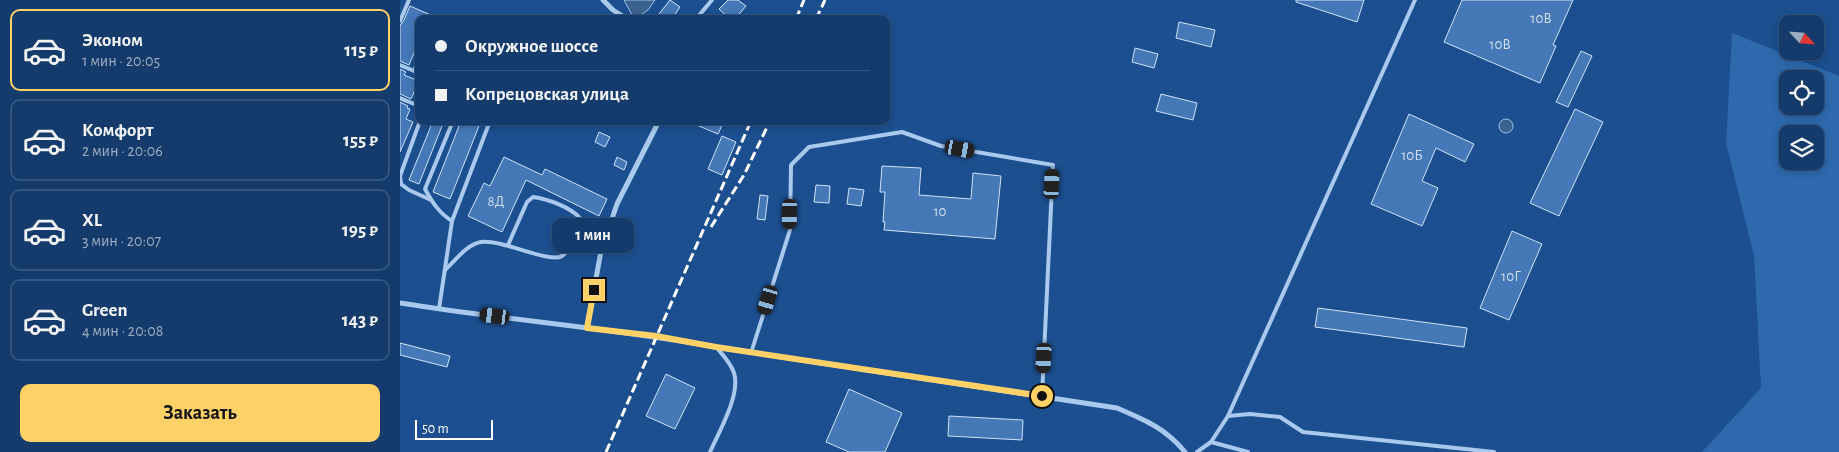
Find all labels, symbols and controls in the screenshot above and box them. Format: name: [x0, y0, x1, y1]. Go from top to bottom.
house number: 10В: [1530, 11, 1552, 26]
north arrow: [1779, 15, 1824, 60]
map controls: [1779, 15, 1824, 170]
icon: car: [22, 28, 67, 73]
text: Эконом: [82, 31, 143, 50]
text: Окружное шоссе: [465, 37, 598, 56]
house number: 10В: [1489, 37, 1511, 52]
text: 115 ₽: [344, 41, 378, 60]
text: 1 мин · 20:05: [82, 53, 160, 69]
button: locate: [1779, 70, 1824, 115]
text: Копрецовская улица: [465, 85, 629, 104]
icon: car: [22, 118, 67, 163]
text: Комфорт: [82, 121, 153, 140]
button: layers: [1779, 125, 1824, 170]
text: 155 ₽: [343, 131, 378, 150]
car: [943, 139, 976, 159]
text: 2 мин · 20:06: [82, 143, 163, 159]
house number: 10Б: [1401, 148, 1423, 163]
car: [1043, 169, 1060, 199]
house number: 8Д: [488, 194, 505, 209]
car: [782, 199, 797, 229]
house number: 10: [933, 204, 947, 219]
icon: car: [22, 208, 67, 253]
text: XL: [82, 211, 102, 230]
callout: 1 мин: [553, 218, 635, 252]
text: 195 ₽: [342, 221, 378, 240]
text: 1 мин: [575, 227, 611, 243]
text: 3 мин · 20:07: [82, 233, 161, 249]
house number: 10Г: [1501, 269, 1521, 284]
route end: [583, 279, 605, 301]
car: [756, 283, 779, 317]
icon: car: [22, 298, 67, 343]
text: Green: [82, 301, 128, 320]
car: [479, 307, 510, 325]
text: 143 ₽: [342, 311, 378, 330]
text: 4 мин · 20:08: [82, 323, 163, 339]
car: [1035, 343, 1052, 373]
button: Заказать: [20, 384, 380, 442]
route start: [1031, 385, 1053, 407]
scale bar: [415, 417, 492, 440]
text: 50 m: [422, 422, 449, 436]

